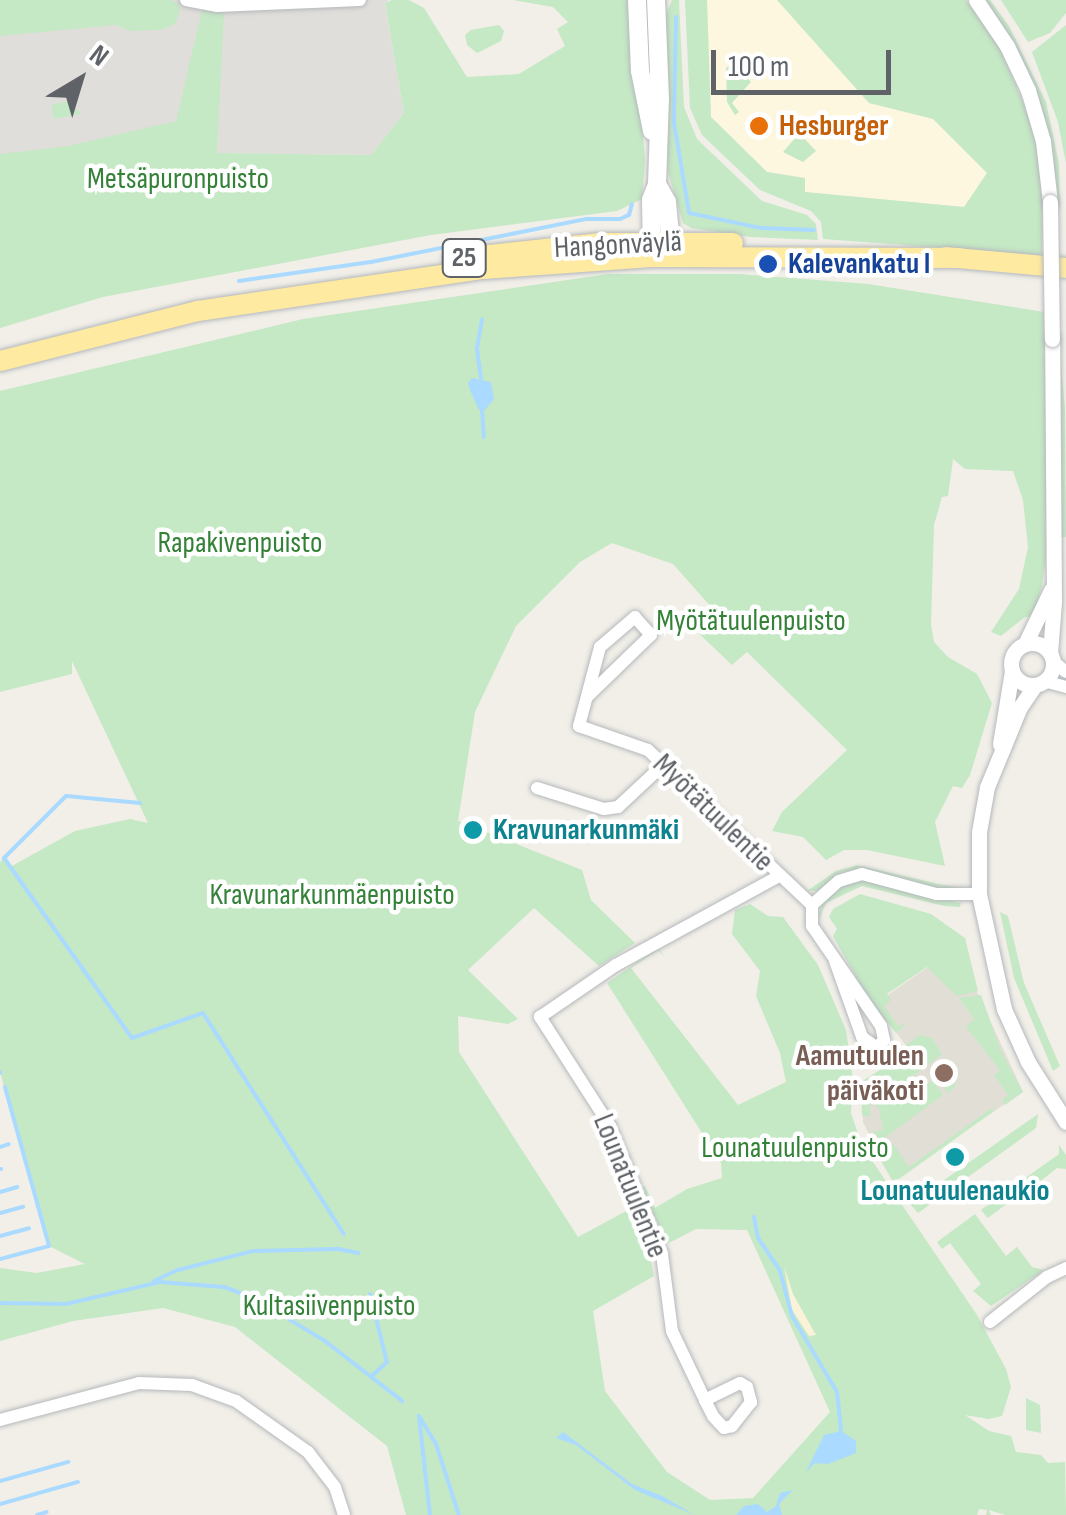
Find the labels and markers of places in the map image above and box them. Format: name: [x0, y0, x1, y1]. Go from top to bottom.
place label: Hesburger: [779, 108, 889, 144]
marker: Hesburger: [748, 115, 770, 137]
place label: Kalevankatu I: [788, 246, 930, 282]
marker: Kalevankatu I: [757, 253, 779, 275]
place label: Kravunarkunmäki: [493, 812, 679, 848]
marker: Kravunarkunmäki: [462, 819, 484, 841]
place label: Aamutuulen päiväkoti: [796, 1038, 924, 1108]
marker: Aamutuulen päiväkoti: [933, 1062, 955, 1084]
marker: Lounatuulenaukio: [944, 1146, 966, 1168]
place label: Lounatuulenaukio: [860, 1173, 1050, 1209]

